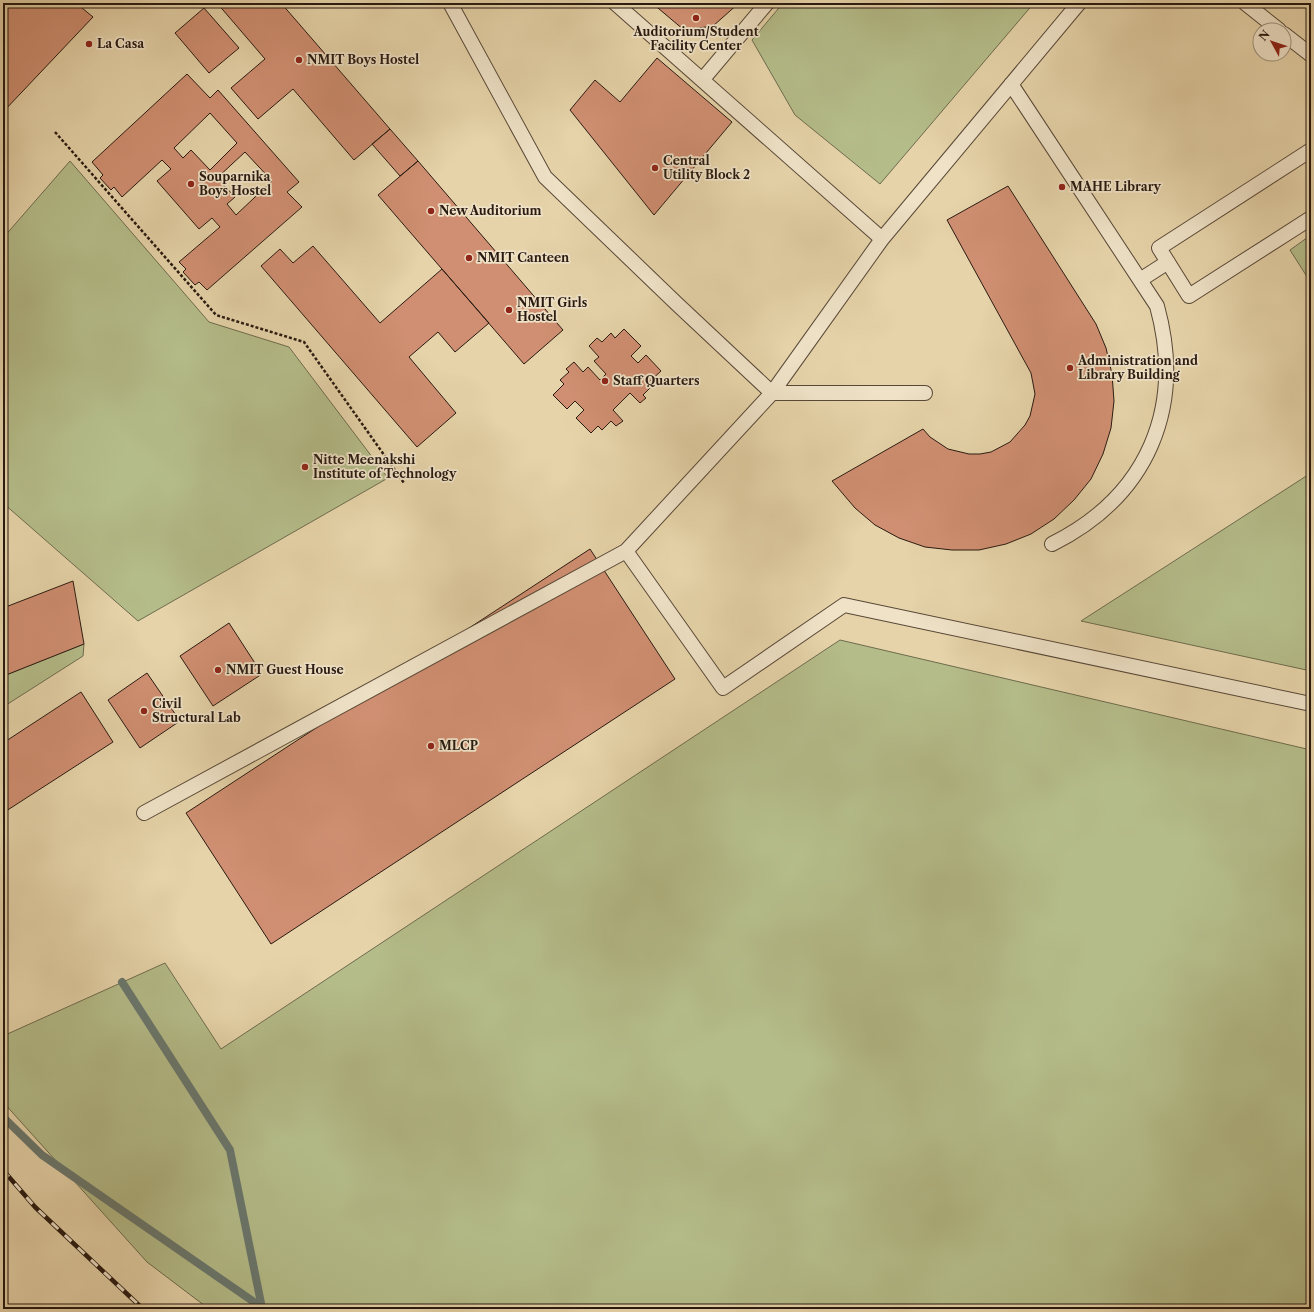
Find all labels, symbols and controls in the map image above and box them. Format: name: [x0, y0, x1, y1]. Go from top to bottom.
marker: Auditorium/Student Facility Center: [691, 13, 701, 23]
north arrow: [1252, 22, 1292, 62]
place label: Auditorium/Student Facility Center: [633, 24, 759, 53]
text: N: [1256, 27, 1273, 44]
place label: La Casa: [97, 36, 145, 51]
marker: La Casa: [84, 39, 94, 49]
place label: NMIT Boys Hostel: [307, 52, 419, 67]
marker: NMIT Boys Hostel: [294, 55, 304, 65]
place label: Central Utility Block 2: [663, 153, 750, 182]
marker: Central Utility Block 2: [650, 163, 660, 173]
place label: Souparnika Boys Hostel: [199, 169, 271, 198]
marker: Souparnika Boys Hostel: [186, 179, 196, 189]
place label: MAHE Library: [1070, 179, 1162, 194]
marker: MAHE Library: [1057, 182, 1067, 192]
place label: New Auditorium: [439, 203, 542, 218]
marker: New Auditorium: [426, 206, 436, 216]
place label: NMIT Canteen: [477, 250, 570, 265]
marker: NMIT Canteen: [464, 253, 474, 263]
place label: NMIT Girls Hostel: [517, 295, 588, 324]
marker: NMIT Girls Hostel: [504, 305, 514, 315]
place label: Administration and Library Building: [1077, 353, 1198, 382]
marker: Administration and Library Building: [1065, 363, 1075, 373]
place label: Staff Quarters: [613, 373, 700, 388]
marker: Staff Quarters: [600, 376, 610, 386]
place label: Nitte Meenakshi Institute of Technology: [313, 452, 457, 481]
marker: Nitte Meenakshi Institute of Technology: [300, 462, 310, 472]
place label: NMIT Guest House: [226, 662, 344, 677]
marker: NMIT Guest House: [213, 665, 223, 675]
place label: Civil Structural Lab: [152, 696, 241, 725]
marker: Civil Structural Lab: [139, 706, 149, 716]
place label: MLCP: [439, 738, 478, 753]
marker: MLCP: [426, 741, 436, 751]

